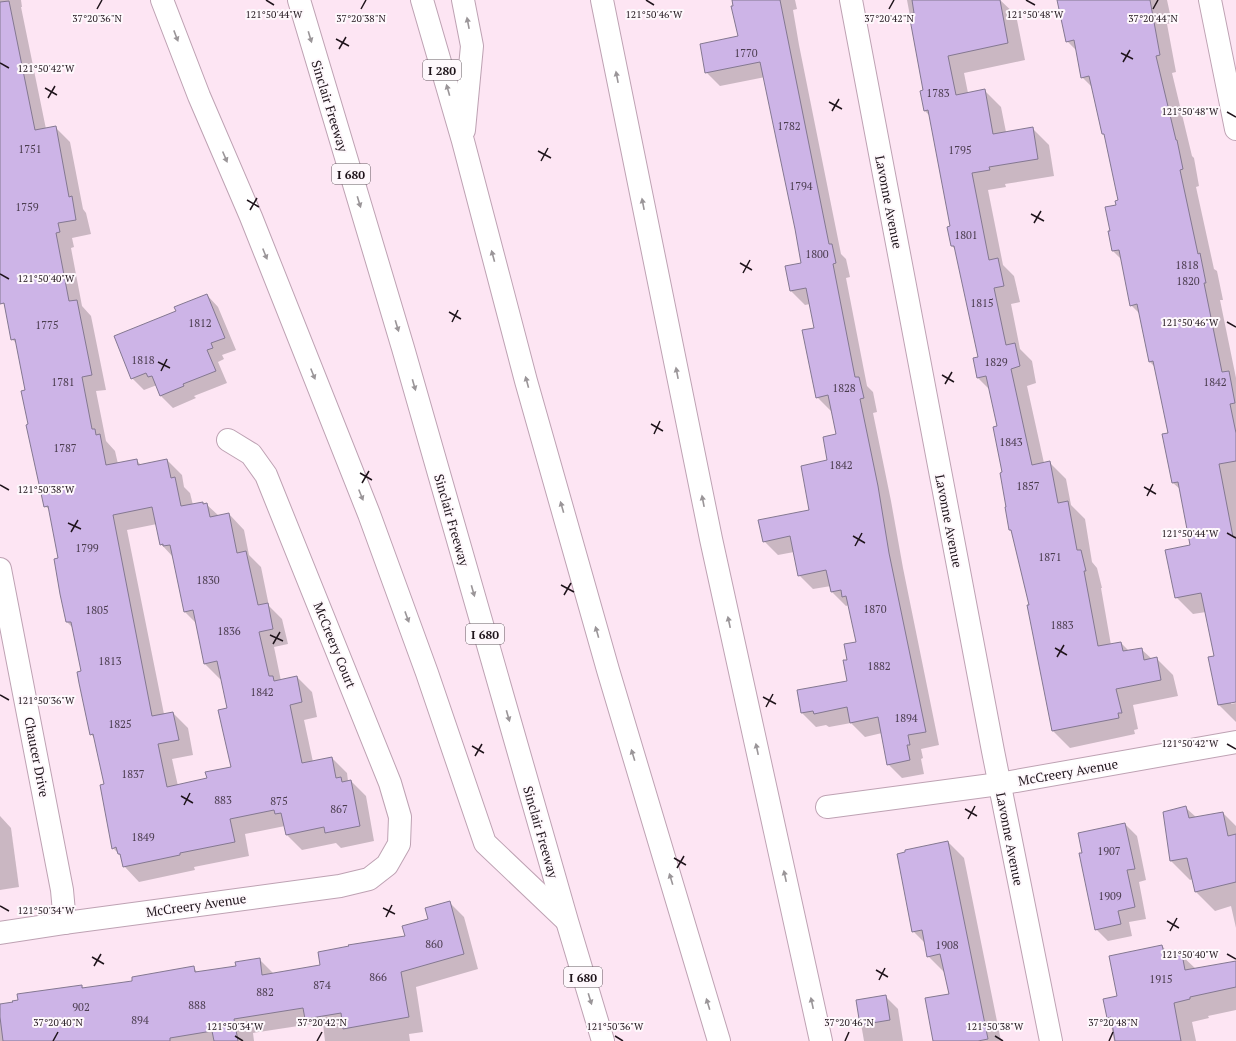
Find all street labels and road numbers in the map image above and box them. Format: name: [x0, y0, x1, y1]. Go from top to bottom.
street label: Sinclair Freeway: [308, 58, 353, 154]
road number: I 280: [423, 60, 461, 80]
street label: Lavonne Avenue: [871, 154, 907, 250]
road number: I 680: [332, 164, 370, 184]
street label: Sinclair Freeway: [430, 472, 474, 569]
street label: Lavonne Avenue: [931, 473, 967, 569]
street label: McCreery Court: [310, 599, 360, 691]
road number: I 680: [466, 624, 504, 644]
street label: Chaucer Drive: [20, 715, 54, 799]
street label: McCreery Avenue: [1017, 754, 1119, 790]
street label: Sinclair Freeway: [519, 784, 563, 881]
street label: Lavonne Avenue: [992, 791, 1028, 887]
street label: McCreery Avenue: [145, 889, 247, 921]
road number: I 680: [564, 967, 602, 987]

